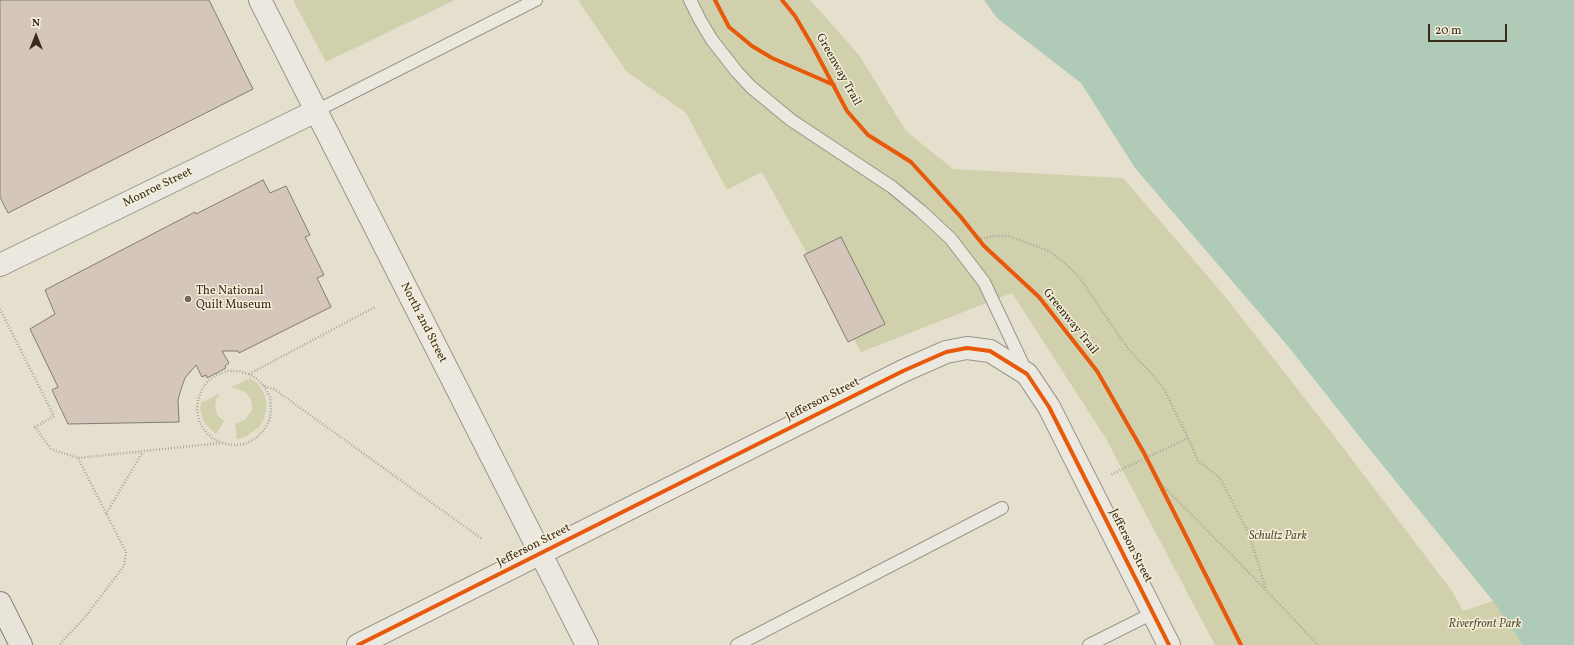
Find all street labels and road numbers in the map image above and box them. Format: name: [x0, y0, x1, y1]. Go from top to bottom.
street label: Greenway Trail: [812, 31, 864, 109]
street label: Monroe Street: [121, 165, 195, 211]
street label: North 2nd Street: [397, 280, 449, 366]
street label: Greenway Trail: [1039, 286, 1101, 358]
street label: Jefferson Street: [784, 375, 862, 425]
street label: Jefferson Street: [1105, 507, 1155, 585]
street label: Jefferson Street: [495, 521, 573, 571]

